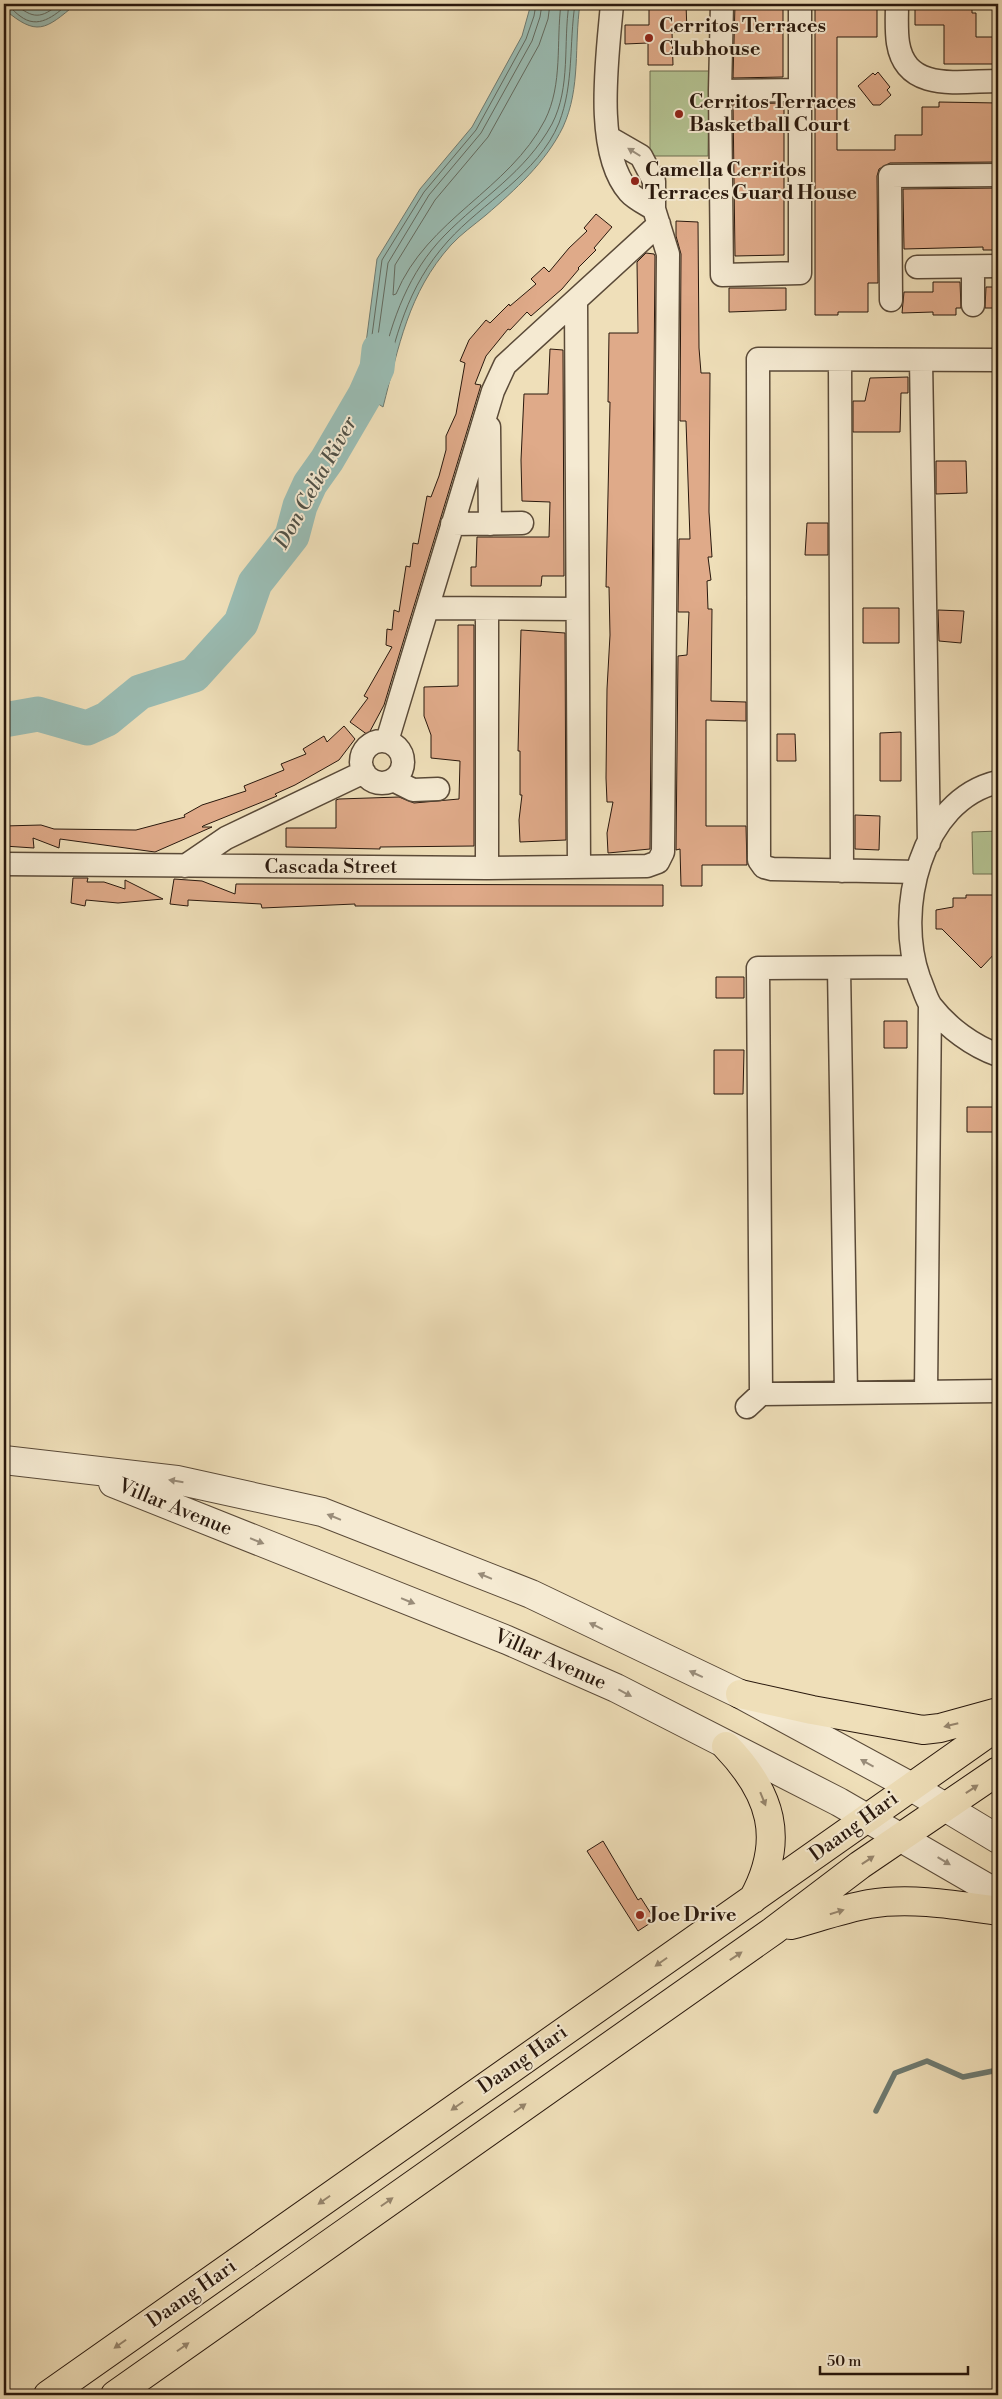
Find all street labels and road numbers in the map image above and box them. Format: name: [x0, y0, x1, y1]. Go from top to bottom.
street label: Cascada Street: [265, 855, 397, 880]
street label: Villar Avenue: [114, 1473, 236, 1542]
street label: Villar Avenue: [489, 1624, 610, 1696]
street label: Daang Hari: [805, 1786, 904, 1868]
street label: Daang Hari: [473, 2020, 573, 2100]
street label: Daang Hari: [142, 2254, 242, 2334]

